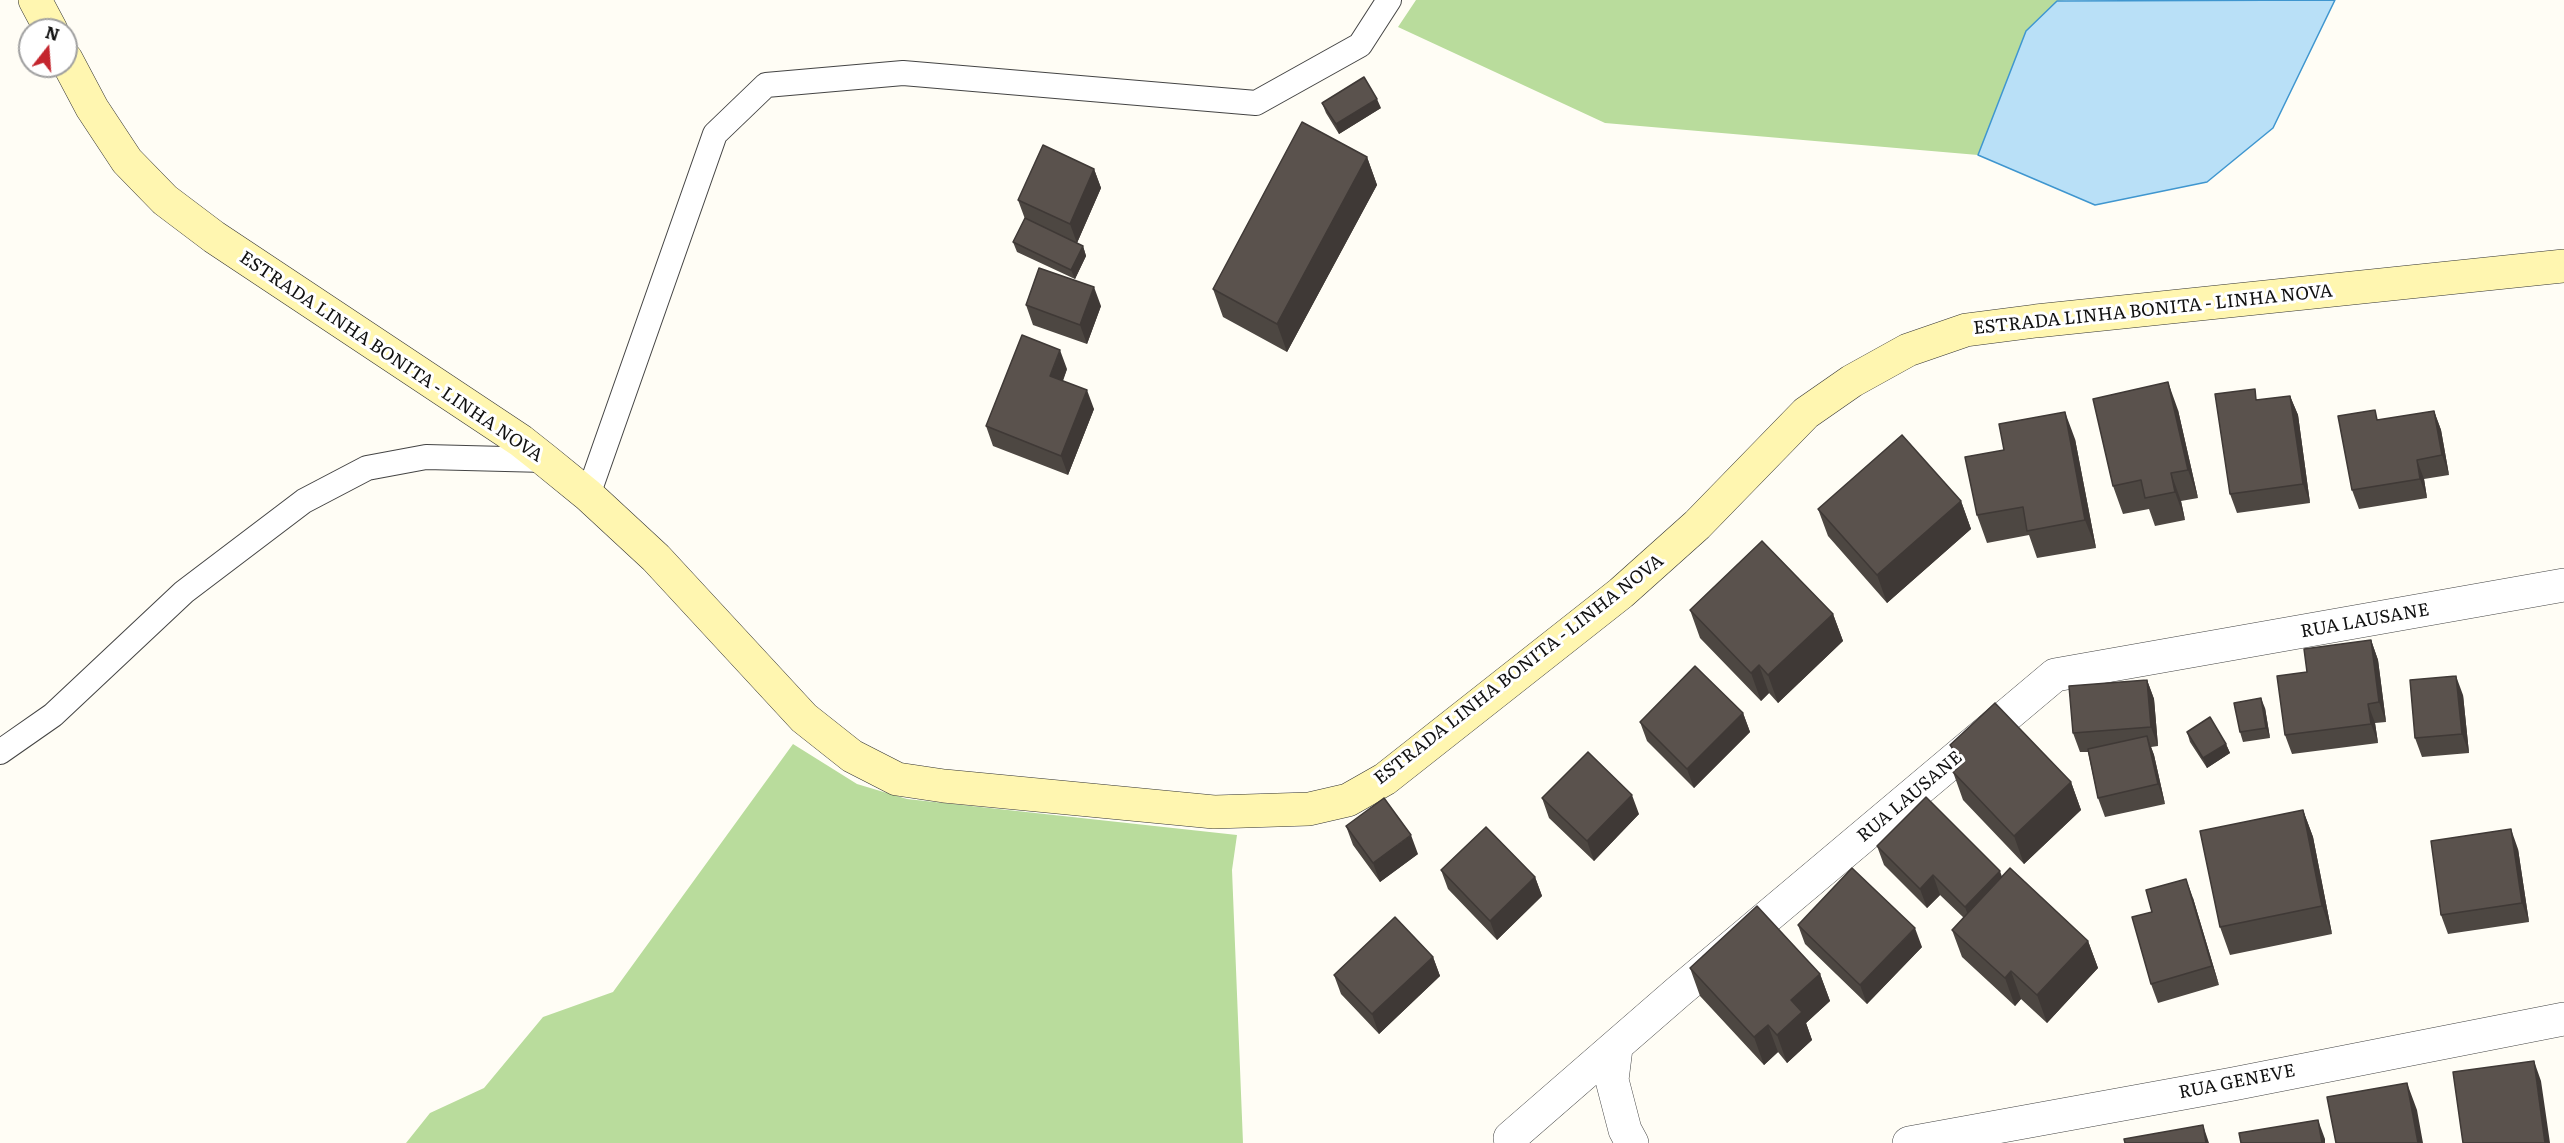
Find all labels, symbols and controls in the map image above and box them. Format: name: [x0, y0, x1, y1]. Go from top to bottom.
north arrow: [18, 18, 78, 78]
text: N: [43, 19, 63, 46]
street label: ESTRADA LINHA BONITA - LINHA NOVA: [235, 247, 547, 467]
street label: ESTRADA LINHA BONITA - LINHA NOVA: [1972, 280, 2334, 340]
street label: ESTRADA LINHA BONITA - LINHA NOVA: [1370, 550, 1668, 790]
street label: RUA LAUSANE: [2299, 599, 2431, 643]
street label: RUA LAUSANE: [1853, 747, 1967, 847]
street label: RUA GENEVE: [2177, 1060, 2297, 1104]

